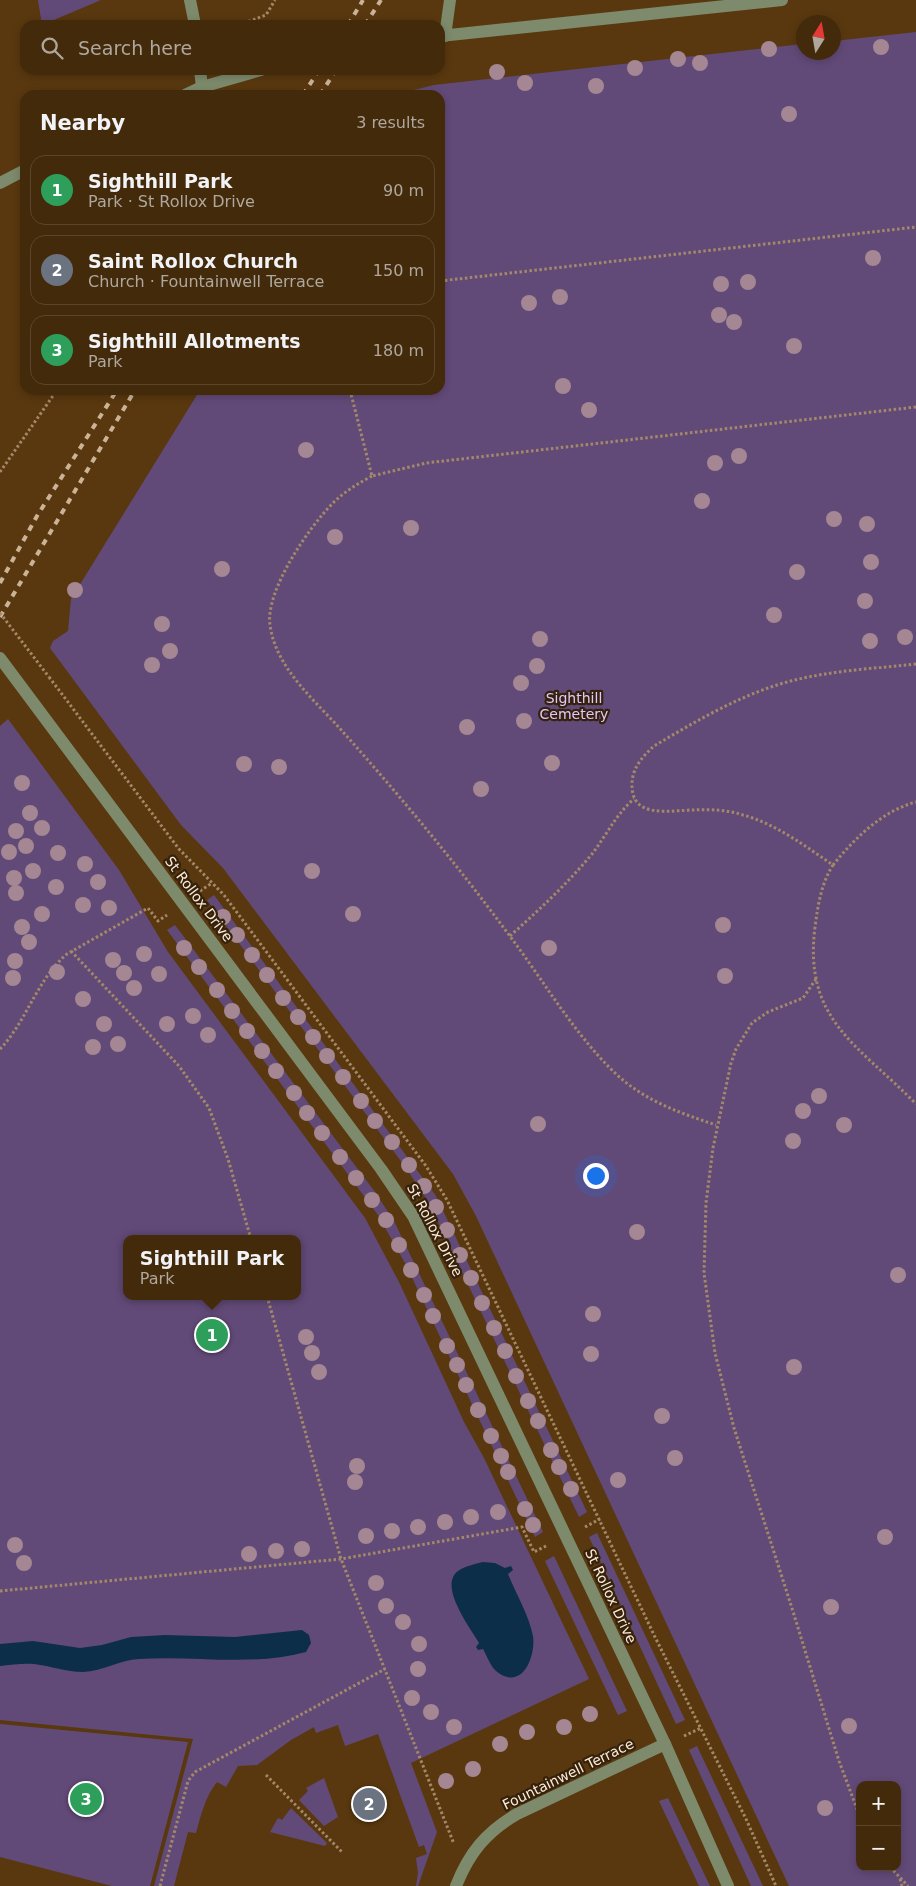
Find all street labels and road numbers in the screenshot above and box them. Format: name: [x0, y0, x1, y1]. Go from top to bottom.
street label: St Rollox Drive: [162, 853, 236, 945]
street label: St Rollox Drive: [404, 1181, 466, 1279]
street label: St Rollox Drive: [582, 1546, 640, 1646]
street label: Fountainwell Terrace: [500, 1735, 636, 1813]

